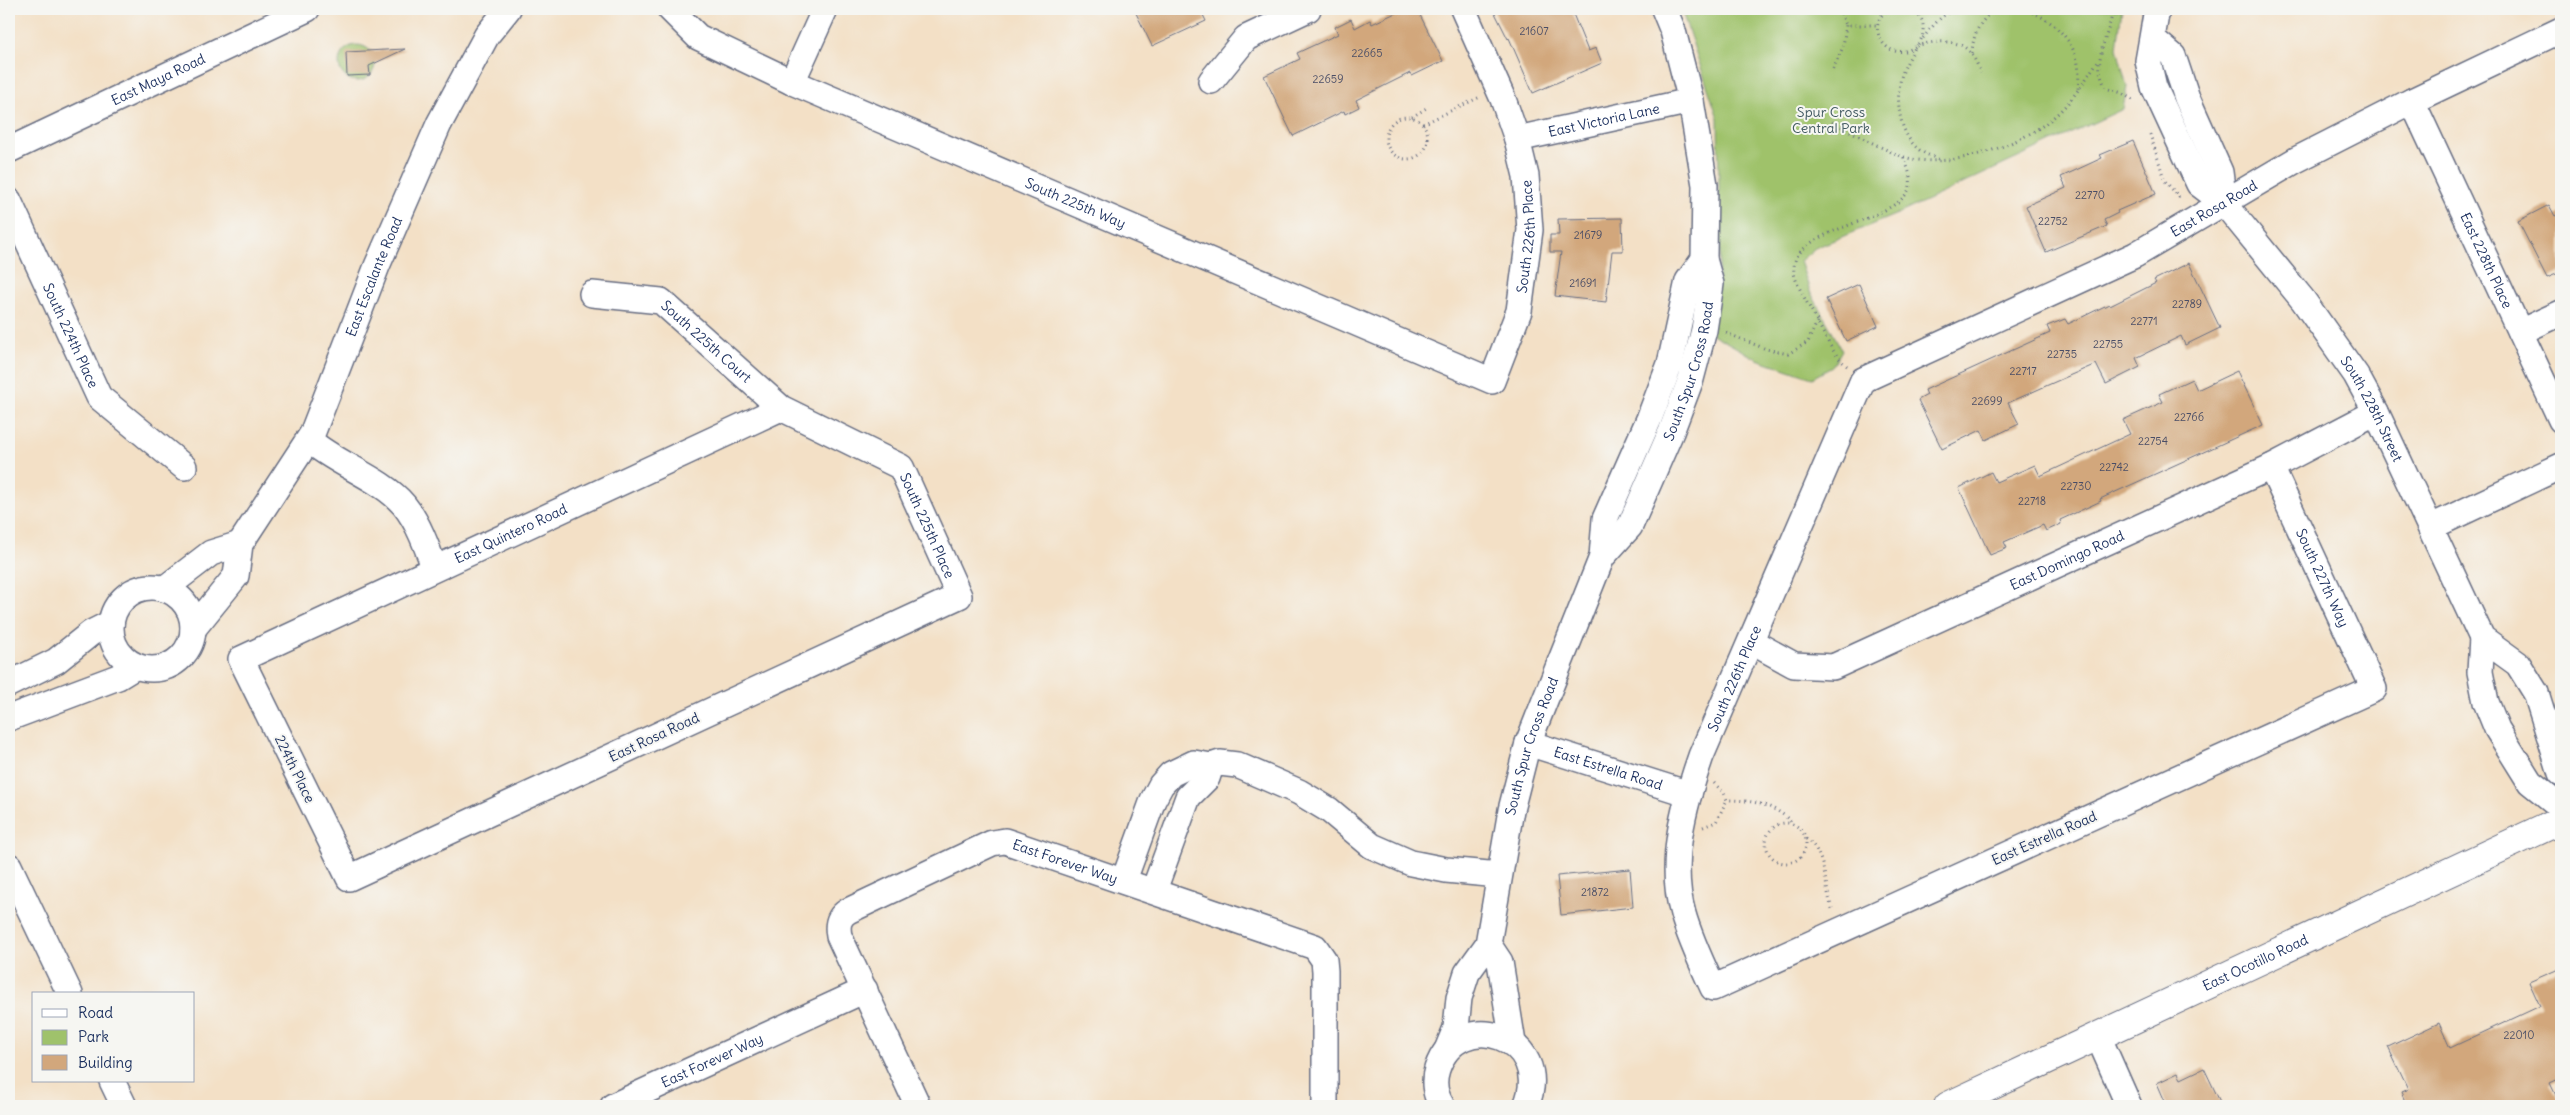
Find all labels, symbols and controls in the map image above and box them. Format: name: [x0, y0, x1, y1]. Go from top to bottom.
house number: 21607: [1519, 24, 1549, 38]
house number: 22665: [1351, 46, 1383, 60]
street label: East Maya Road: [108, 50, 208, 109]
house number: 22659: [1312, 72, 1344, 86]
street label: East Victoria Lane: [1547, 99, 1661, 141]
park label: Spur Cross Central Park: [1792, 103, 1870, 137]
street label: South 225th Way: [1022, 174, 1128, 232]
street label: East Rosa Road: [2167, 176, 2261, 241]
street label: South 226th Place: [1513, 179, 1539, 294]
house number: 22770: [2075, 188, 2105, 202]
street label: East 228th Place: [2456, 210, 2517, 311]
street label: East Escalante Road: [342, 214, 406, 339]
house number: 22752: [2038, 214, 2068, 228]
house number: 21679: [1574, 228, 1602, 242]
house number: 21691: [1569, 276, 1597, 290]
street label: South 224th Place: [39, 280, 103, 391]
street label: South 225th Court: [657, 296, 755, 387]
house number: 22789: [2172, 297, 2202, 311]
street label: South Spur Cross Road: [1659, 300, 1717, 444]
house number: 22771: [2130, 314, 2158, 328]
house number: 22755: [2093, 337, 2123, 351]
house number: 22735: [2047, 347, 2077, 361]
street label: South 228th Street: [2336, 352, 2407, 465]
house number: 22717: [2009, 364, 2037, 378]
house number: 22699: [1971, 394, 2003, 408]
house number: 22766: [2174, 410, 2204, 424]
house number: 22754: [2138, 434, 2168, 448]
house number: 22742: [2099, 460, 2129, 474]
street label: South 225th Place: [896, 470, 959, 581]
house number: 22730: [2061, 479, 2091, 493]
house number: 22718: [2018, 494, 2046, 508]
street label: East Quintero Road: [452, 500, 570, 568]
street label: East Domingo Road: [2007, 526, 2127, 594]
street label: South 227th Way: [2292, 526, 2353, 630]
street label: South 226th Place: [1704, 623, 1765, 734]
street label: South Spur Cross Road: [1501, 674, 1562, 817]
street label: East Rosa Road: [606, 708, 702, 766]
street label: 224th Place: [271, 732, 319, 806]
street label: East Estrella Road: [1551, 743, 1665, 794]
street label: East Estrella Road: [1989, 807, 2099, 869]
street label: East Forever Way: [1010, 835, 1120, 888]
house number: 21872: [1581, 885, 1609, 899]
street label: East Ocotillo Road: [2200, 930, 2311, 995]
legend: [32, 992, 195, 1082]
text: Road: [78, 1003, 113, 1022]
text: Park: [78, 1027, 109, 1046]
house number: 22010: [2504, 1028, 2534, 1042]
street label: East Forever Way: [658, 1029, 766, 1092]
text: Building: [78, 1053, 133, 1072]

